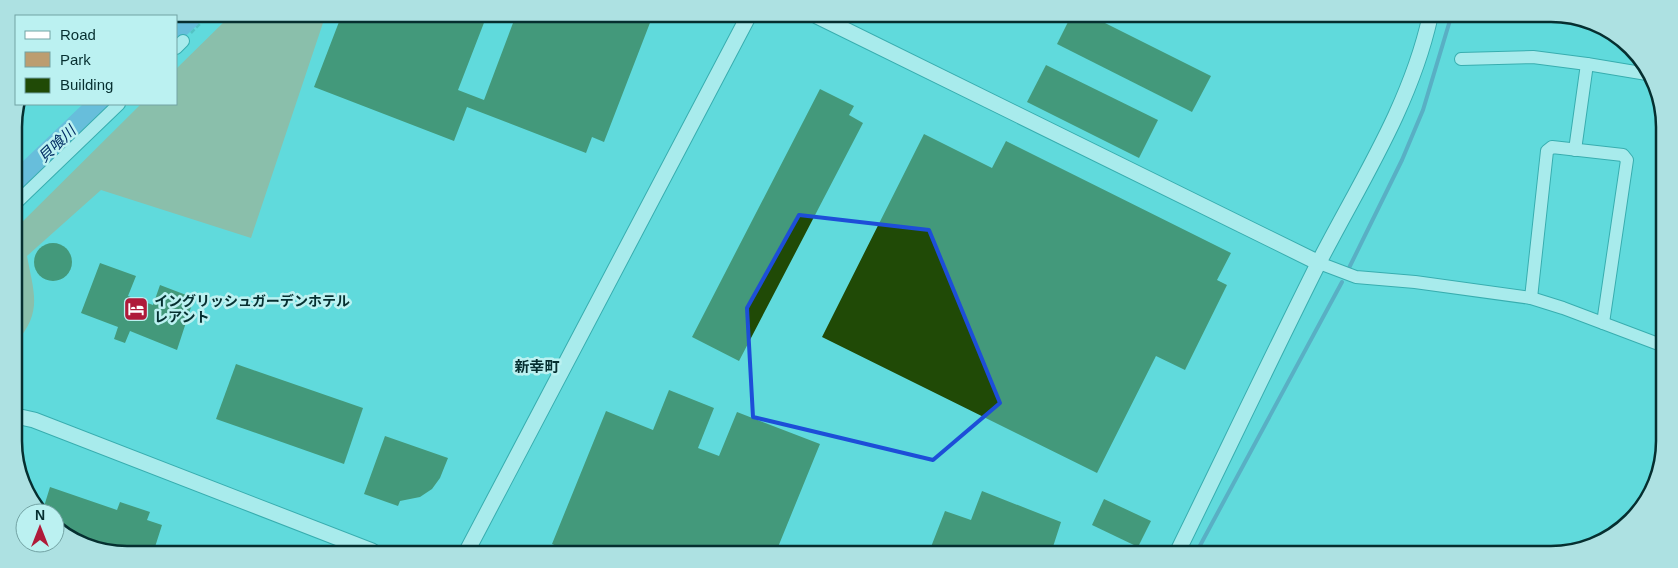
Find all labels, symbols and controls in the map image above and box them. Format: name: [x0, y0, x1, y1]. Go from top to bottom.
legend: [15, 15, 178, 105]
text: Road: [60, 26, 96, 43]
text: Park: [60, 51, 91, 68]
text: Building: [60, 76, 113, 93]
water label: 貝喰川: [35, 121, 80, 165]
place label: イングリッシュガーデンホテル レアント: [154, 293, 350, 325]
hotel icon: イングリッシュガーデンホテル レアント: [123, 296, 149, 322]
district label: 新幸町: [514, 358, 560, 375]
north arrow: [15, 503, 65, 553]
text: N: [35, 507, 45, 523]

